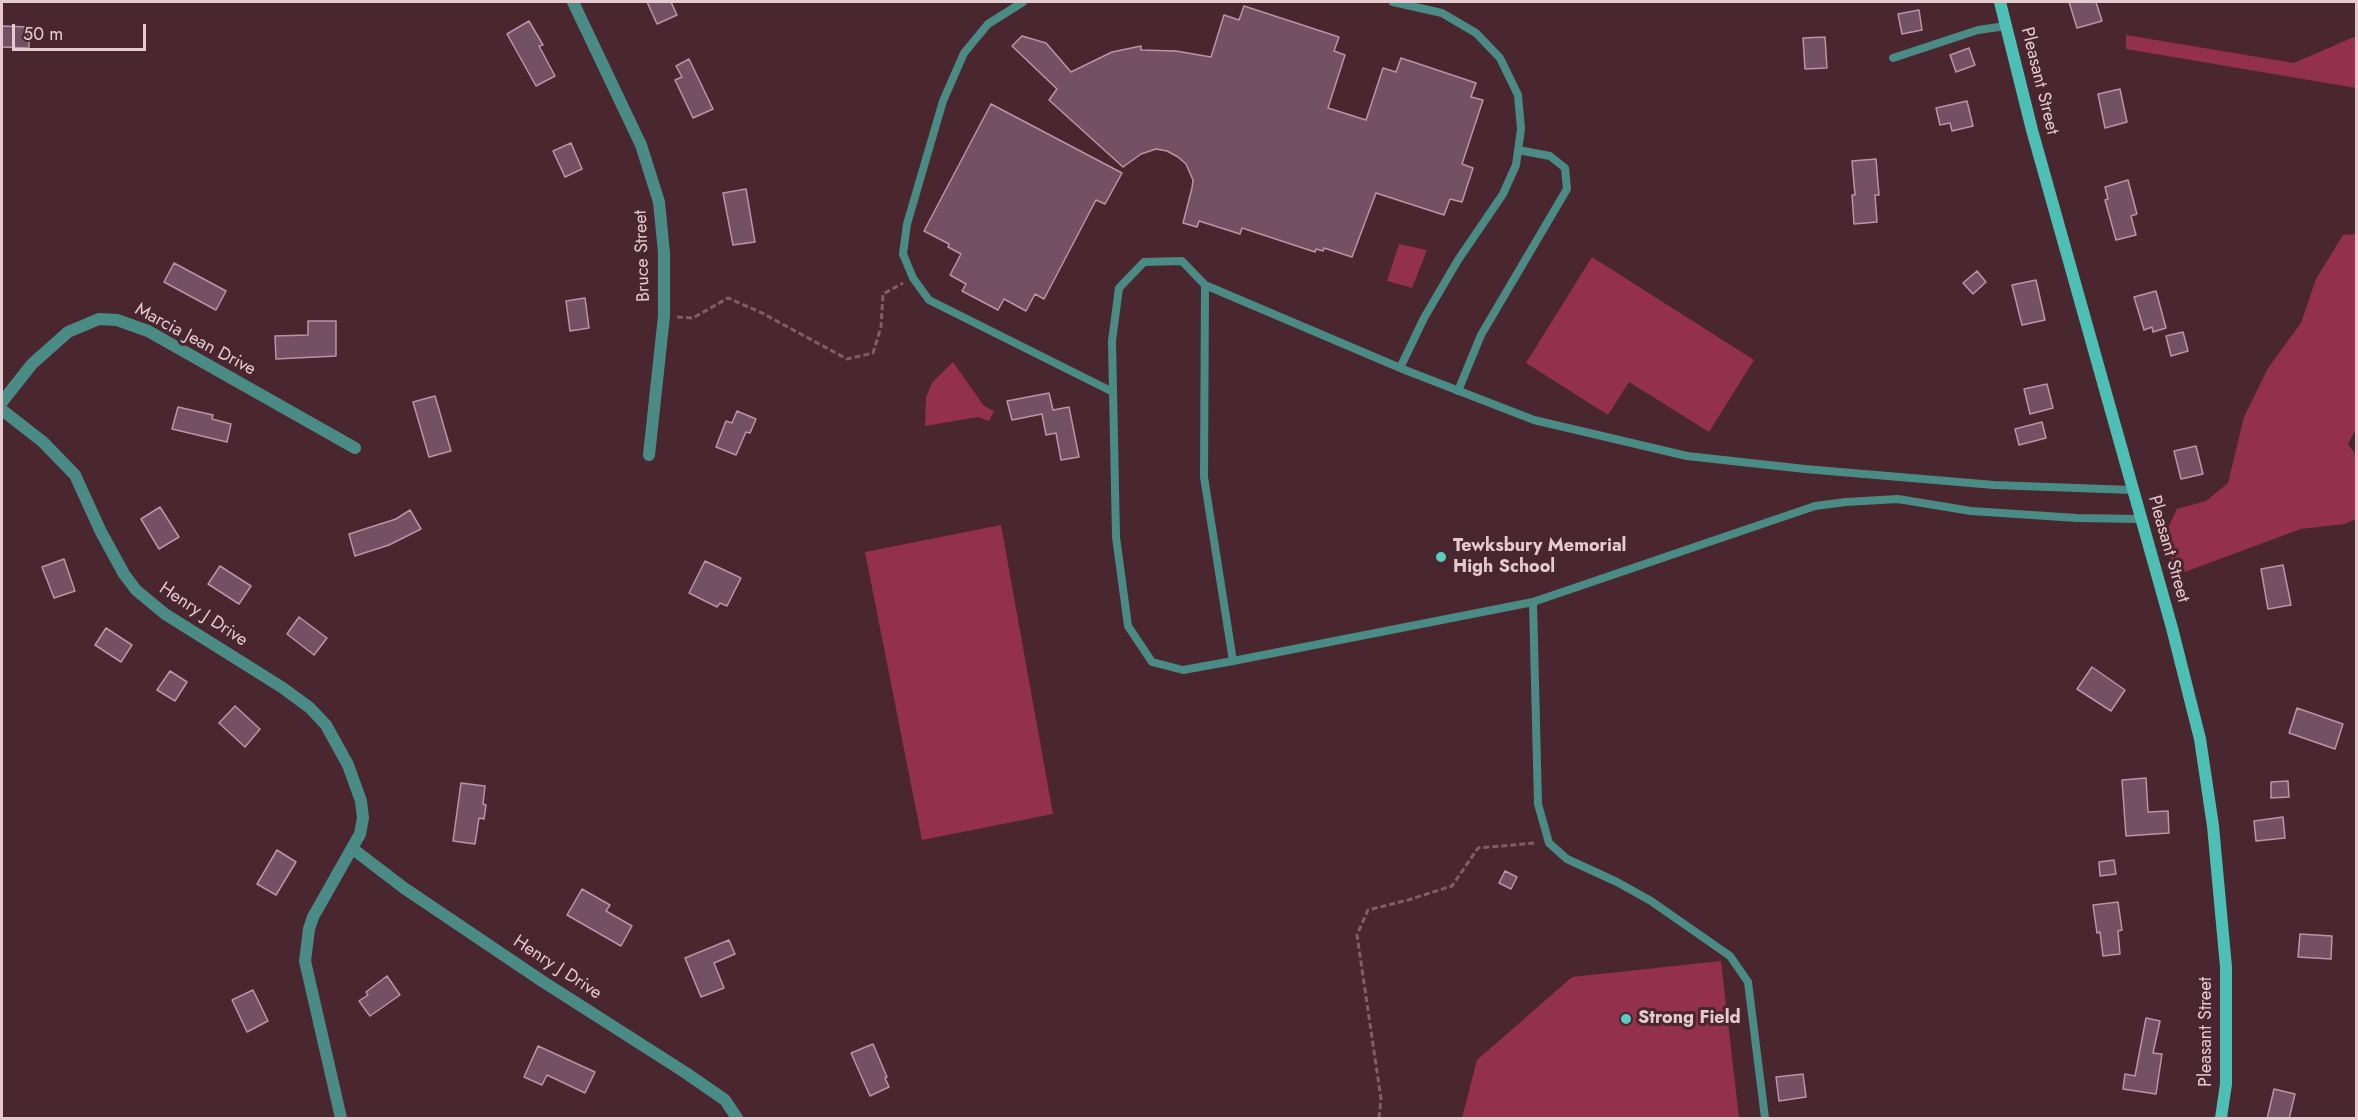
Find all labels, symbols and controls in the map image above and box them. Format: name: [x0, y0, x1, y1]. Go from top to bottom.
scale bar: [15, 12, 148, 50]
text: 50 m: [23, 21, 63, 47]
street label: Pleasant Street: [2015, 25, 2063, 137]
street label: Bruce Street: [631, 210, 655, 302]
street label: Marcia Jean Drive: [131, 299, 259, 381]
street label: Pleasant Street: [2142, 493, 2194, 605]
place label: Tewksbury Memorial High School: [1453, 536, 1626, 578]
marker: Tewksbury Memorial High School: [1434, 550, 1448, 564]
street label: Henry J Drive: [155, 578, 251, 652]
street label: Henry J Drive: [509, 931, 605, 1005]
street label: Pleasant Street: [2196, 977, 2218, 1087]
place label: Strong Field: [1638, 1008, 1741, 1030]
marker: Strong Field: [1619, 1012, 1633, 1026]

